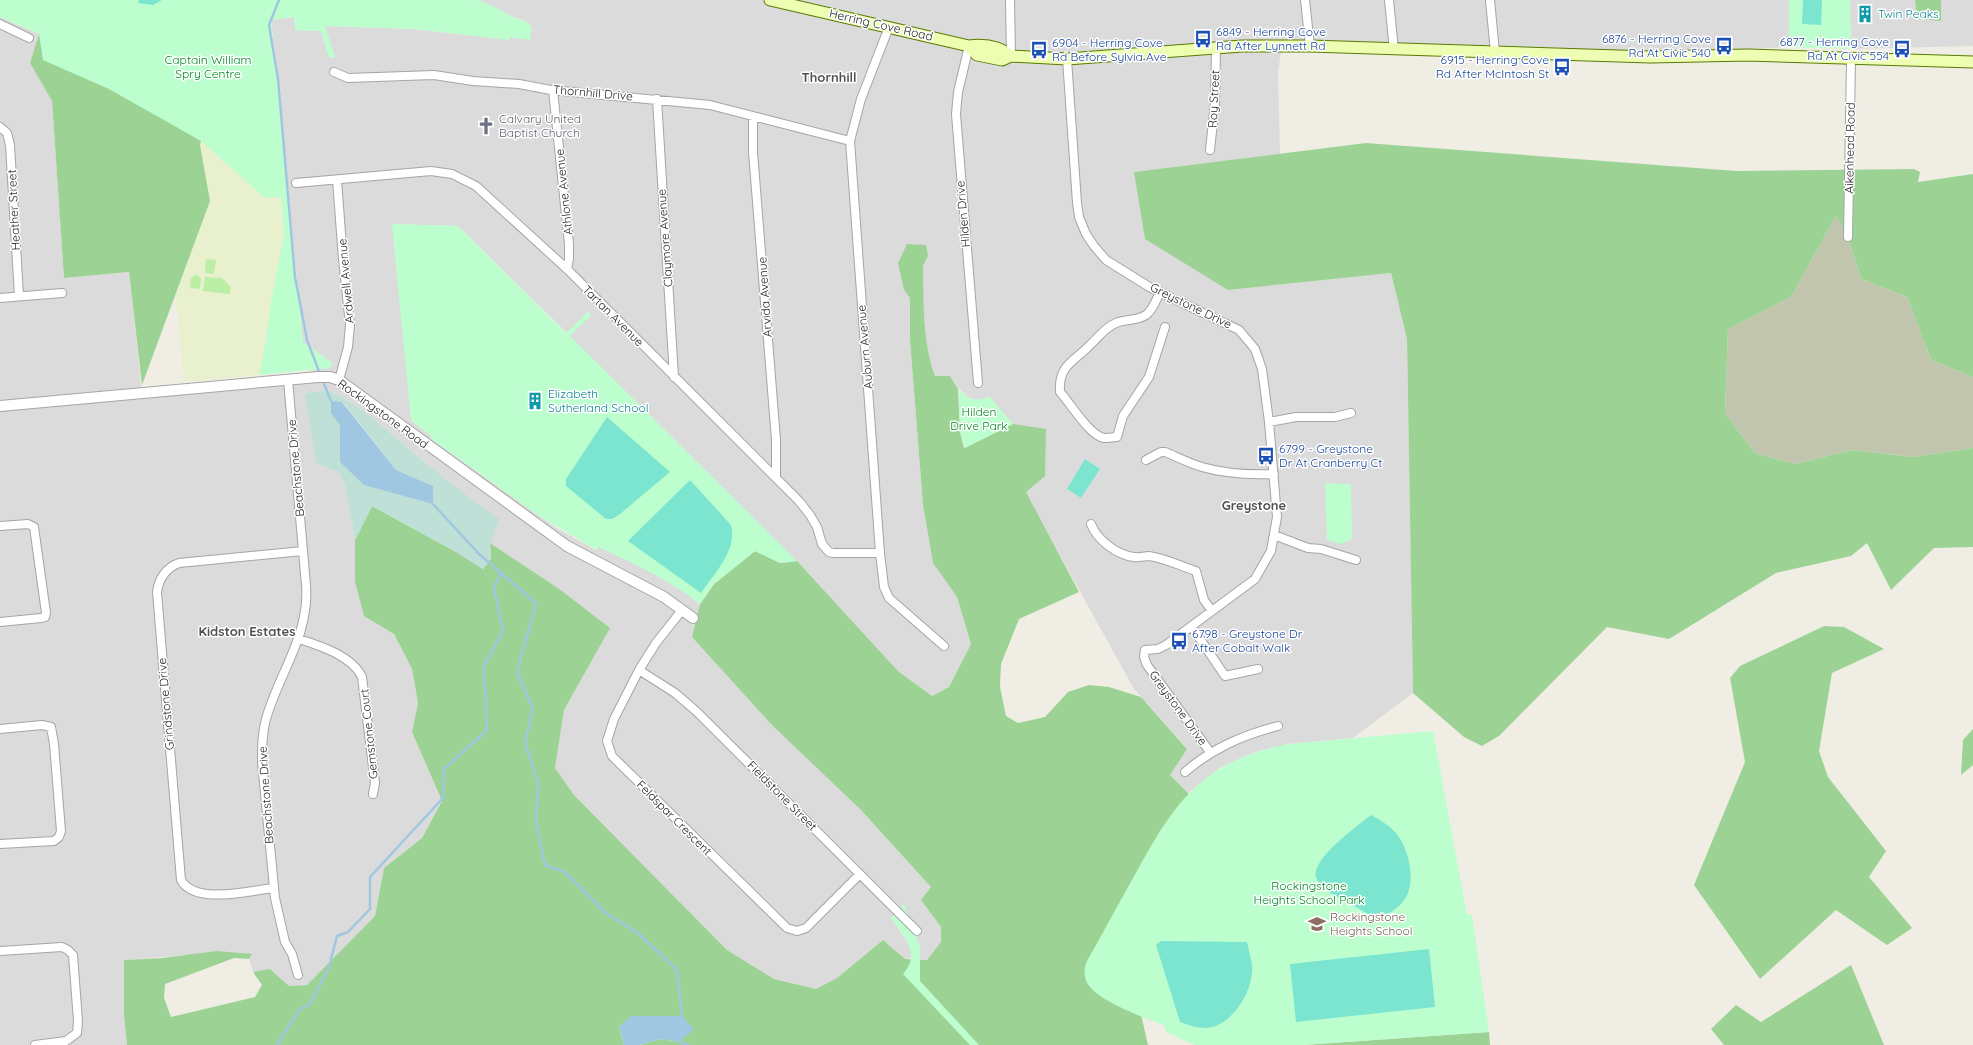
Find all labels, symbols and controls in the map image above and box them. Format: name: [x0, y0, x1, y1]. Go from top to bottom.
building icon: Twin Peaks: [1855, 4, 1875, 24]
street label: Herring Cove Road: [828, 5, 934, 44]
place label: Twin Peaks: [1878, 6, 1939, 21]
place label: 6849 - Herring Cove Rd After Lynnett Rd: [1216, 24, 1326, 53]
bus stop icon: 6849 - Herring Cove Rd After Lynnett Rd: [1193, 29, 1213, 49]
place label: 6876 - Herring Cove Rd At Civic 540: [1602, 31, 1711, 60]
place label: 6877 - Herring Cove Rd At Civic 554: [1780, 34, 1889, 63]
place label: 6904 - Herring Cove Rd Before Sylvia Ave: [1052, 35, 1167, 64]
bus stop icon: 6876 - Herring Cove Rd At Civic 540: [1714, 36, 1734, 56]
bus stop icon: 6877 - Herring Cove Rd At Civic 554: [1892, 39, 1912, 59]
bus stop icon: 6904 - Herring Cove Rd Before Sylvia Ave: [1029, 40, 1049, 60]
park label: Captain William Spry Centre: [165, 52, 252, 81]
place label: 6915 - Herring Cove Rd After McIntosh St: [1436, 52, 1549, 81]
bus stop icon: 6915 - Herring Cove Rd After McIntosh St: [1552, 57, 1572, 77]
district label: Thornhill: [802, 69, 856, 85]
street label: Roy Street: [1204, 70, 1223, 128]
street label: Thornhill Drive: [553, 82, 634, 103]
street label: Aikenhead Road: [1841, 102, 1858, 194]
place label: Calvary United Baptist Church: [499, 111, 581, 140]
church icon: Calvary United Baptist Church: [476, 116, 496, 136]
street label: Athlone Avenue: [551, 148, 575, 236]
street label: Heather Street: [4, 169, 23, 251]
street label: Hilden Drive: [952, 180, 973, 248]
street label: Claymore Avenue: [654, 188, 675, 288]
street label: Ardwell Avenue: [334, 238, 357, 324]
street label: Arvida Avenue: [754, 256, 775, 338]
street label: Greystone Drive: [1148, 279, 1235, 332]
street label: Tartan Avenue: [580, 282, 647, 350]
street label: Auburn Avenue: [853, 304, 876, 390]
street label: Rockingstone Road: [335, 376, 432, 452]
place label: Elizabeth Sutherland School: [548, 386, 648, 415]
building icon: Elizabeth Sutherland School: [525, 391, 545, 411]
park label: Hilden Drive Park: [950, 404, 1008, 433]
street label: Beachstone Drive: [284, 419, 307, 517]
place label: 6799 - Greystone Dr At Cranberry Ct: [1279, 441, 1382, 470]
bus stop icon: 6799 - Greystone Dr At Cranberry Ct: [1256, 446, 1276, 466]
district label: Greystone: [1222, 497, 1287, 513]
district label: Kidston Estates: [198, 623, 296, 639]
place label: 6798 - Greystone Dr After Cobalt Walk: [1192, 626, 1303, 655]
bus stop icon: 6798 - Greystone Dr After Cobalt Walk: [1169, 631, 1189, 651]
street label: Grindstone Drive: [154, 657, 177, 751]
street label: Greystone Drive: [1146, 667, 1211, 748]
street label: Gemstone Court: [356, 688, 381, 780]
street label: Beachstone Drive: [255, 746, 276, 844]
street label: Fieldstone Street: [744, 758, 820, 834]
street label: Feldspar Crescent: [634, 777, 715, 858]
park label: Rockingstone Heights School Park: [1253, 878, 1365, 907]
place label: Rockingstone Heights School: [1330, 909, 1413, 938]
school or university icon: Rockingstone Heights School: [1307, 914, 1327, 934]

